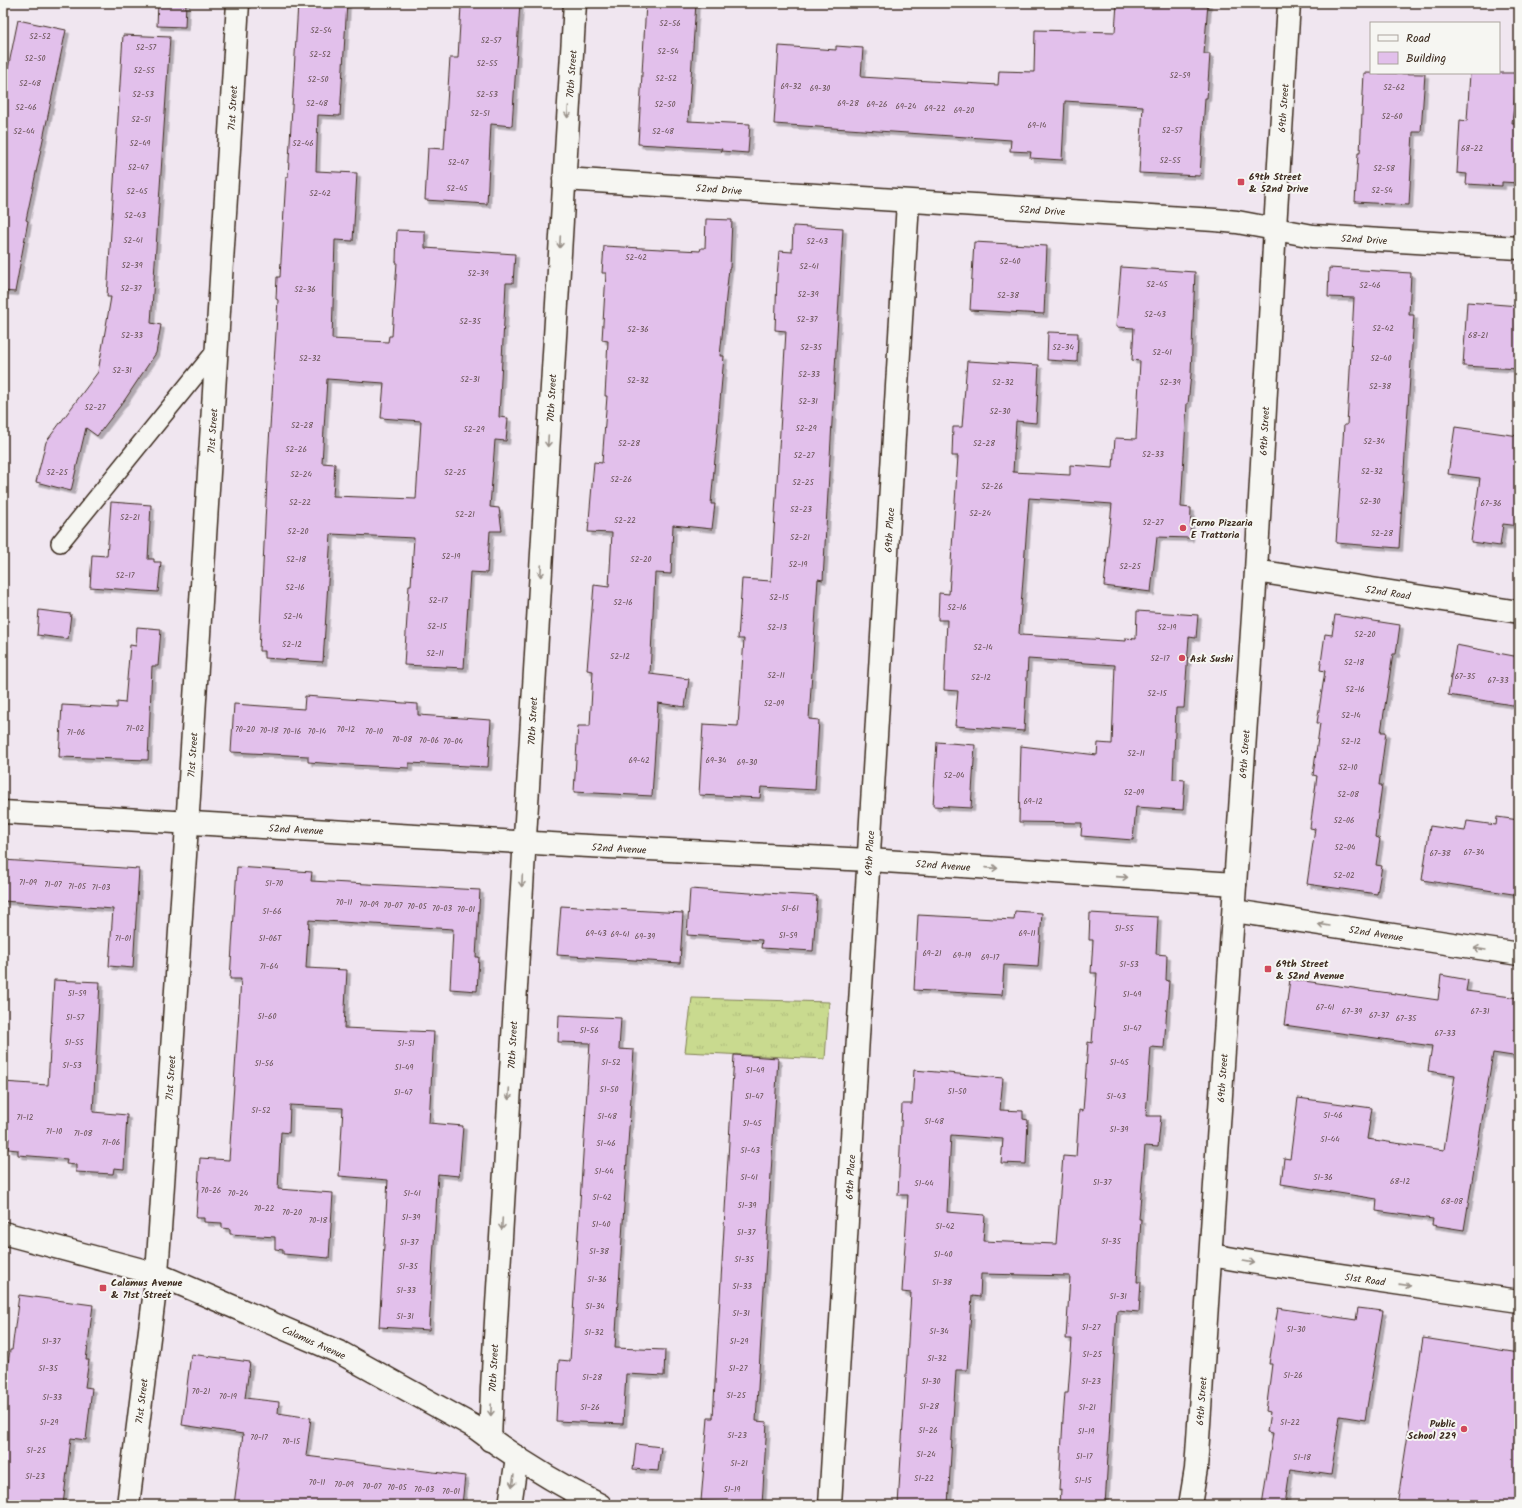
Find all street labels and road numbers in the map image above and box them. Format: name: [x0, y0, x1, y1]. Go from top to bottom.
street label: 70th Street: [562, 49, 582, 99]
street label: 69th Street: [1274, 83, 1294, 133]
street label: 71st Street: [224, 85, 242, 131]
street label: 52nd Drive: [695, 180, 743, 200]
street label: 52nd Drive: [1018, 202, 1066, 220]
street label: 52nd Drive: [1340, 231, 1388, 249]
street label: 70th Street: [543, 373, 561, 423]
street label: 69th Street: [1256, 406, 1274, 456]
street label: 71st Street: [203, 408, 223, 454]
street label: 69th Place: [881, 507, 899, 553]
street label: 52nd Road: [1364, 582, 1413, 605]
street label: 70th Street: [524, 696, 542, 746]
street label: 69th Street: [1235, 729, 1255, 779]
street label: 71st Street: [183, 732, 203, 778]
street label: 52nd Avenue: [268, 821, 324, 839]
street label: 69th Place: [861, 830, 879, 876]
street label: 52nd Avenue: [591, 840, 647, 858]
street label: 52nd Avenue: [915, 856, 971, 876]
street label: 52nd Avenue: [1347, 922, 1405, 946]
street label: 70th Street: [504, 1020, 522, 1070]
street label: 69th Street: [1213, 1053, 1233, 1103]
street label: 71st Street: [161, 1055, 181, 1101]
street label: 69th Place: [842, 1154, 860, 1200]
street label: 51st Road: [1344, 1269, 1387, 1291]
street label: Calamus Avenue: [279, 1322, 348, 1364]
street label: 70th Street: [485, 1343, 503, 1393]
street label: 69th Street: [1192, 1376, 1212, 1426]
street label: 71st Street: [131, 1378, 153, 1425]

